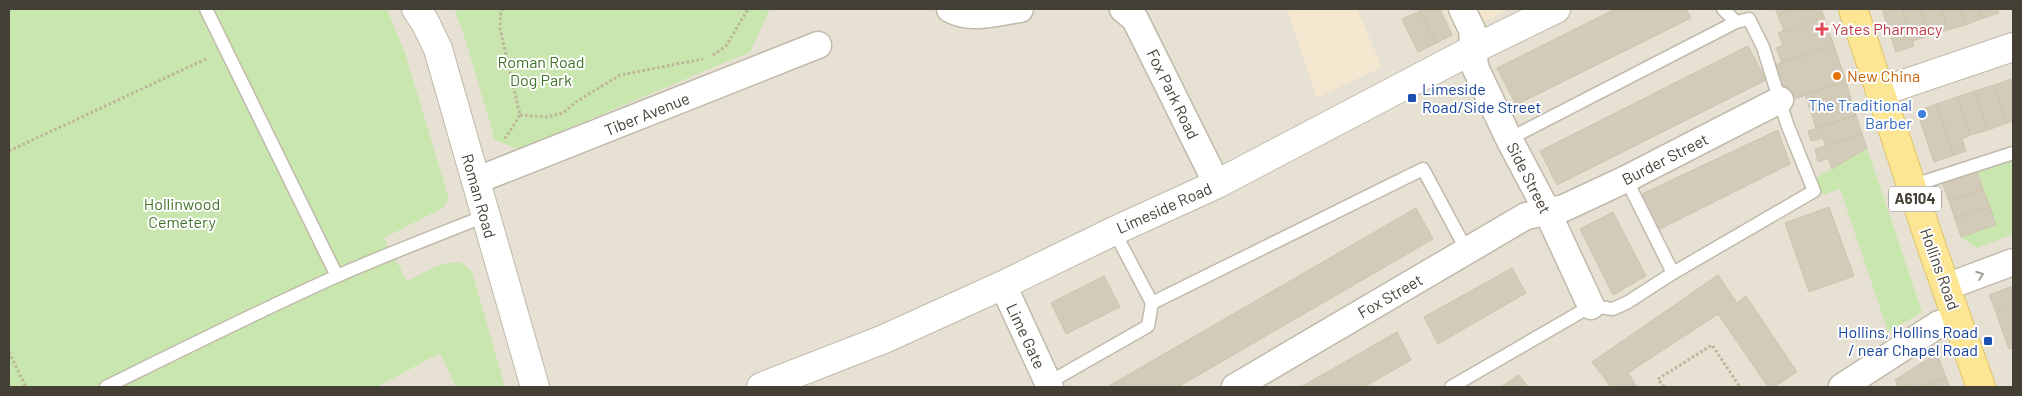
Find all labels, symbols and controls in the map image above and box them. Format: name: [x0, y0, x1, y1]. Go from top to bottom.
place label: Yates Pharmacy: [1832, 19, 1943, 38]
marker: Yates Pharmacy: [1816, 23, 1828, 35]
street label: Fox Park Road: [1143, 46, 1203, 142]
park label: Roman Road Dog Park: [497, 52, 585, 89]
place label: New China: [1847, 66, 1920, 85]
marker: New China: [1831, 70, 1843, 82]
place label: Limeside Road/Side Street: [1422, 79, 1541, 116]
street label: Tiber Avenue: [602, 88, 692, 139]
marker: Limeside Road/Side Street: [1406, 92, 1418, 104]
place label: The Traditional Barber: [1809, 95, 1912, 132]
marker: The Traditional Barber: [1916, 108, 1928, 120]
street label: Burder Street: [1619, 129, 1711, 188]
street label: Side Street: [1503, 139, 1556, 217]
street label: Roman Road: [458, 151, 501, 240]
street label: Limeside Road: [1113, 178, 1214, 237]
road number: A6104: [1889, 186, 1941, 212]
park label: Hollinwood Cemetery: [144, 194, 220, 231]
street label: Hollins Road: [1917, 225, 1964, 312]
street label: Fox Street: [1354, 269, 1425, 322]
one-way arrow: [1975, 271, 1984, 281]
street label: Lime Gate: [1003, 300, 1050, 371]
place label: Hollins, Hollins Road / near Chapel Road: [1838, 322, 1978, 359]
marker: Hollins, Hollins Road / near Chapel Road: [1982, 335, 1994, 347]

